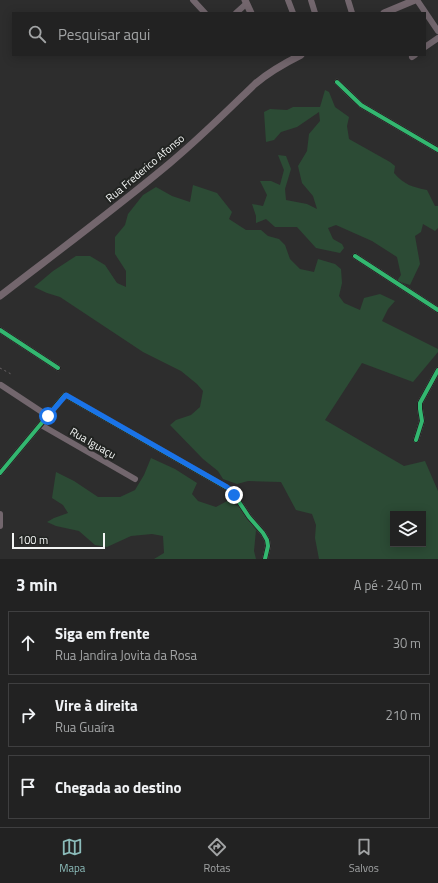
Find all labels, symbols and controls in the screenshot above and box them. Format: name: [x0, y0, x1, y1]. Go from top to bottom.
search box: [12, 12, 426, 56]
icon: search: [26, 23, 48, 45]
text: Pesquisar aqui: [58, 23, 150, 46]
street label: Rua Frederico Afonso: [102, 130, 188, 206]
route start: [39, 407, 57, 425]
street label: Rua Iguaçu: [67, 423, 119, 463]
route end: [225, 486, 243, 504]
map controls: [390, 511, 426, 547]
button: layers: [390, 511, 426, 547]
scale bar: [12, 531, 105, 550]
text: 100 m: [18, 532, 48, 548]
text: 3 min: [16, 572, 57, 598]
text: A pé · 240 m: [354, 575, 422, 595]
text: Siga em frente: [55, 622, 150, 645]
icon: ahead: [17, 632, 39, 654]
text: 30 m: [393, 633, 421, 653]
text: Rua Jandira Jovita da Rosa: [55, 645, 197, 665]
text: Vire à direita: [55, 694, 138, 717]
icon: right: [17, 704, 39, 726]
text: 210 m: [385, 705, 421, 725]
text: Rua Guaíra: [55, 717, 115, 737]
icon: arrive: [17, 776, 39, 798]
text: Chegada ao destino: [55, 776, 181, 799]
tab: Mapa: [59, 836, 85, 876]
tab: Rotas: [203, 836, 230, 876]
tab: Salvos: [349, 836, 379, 876]

